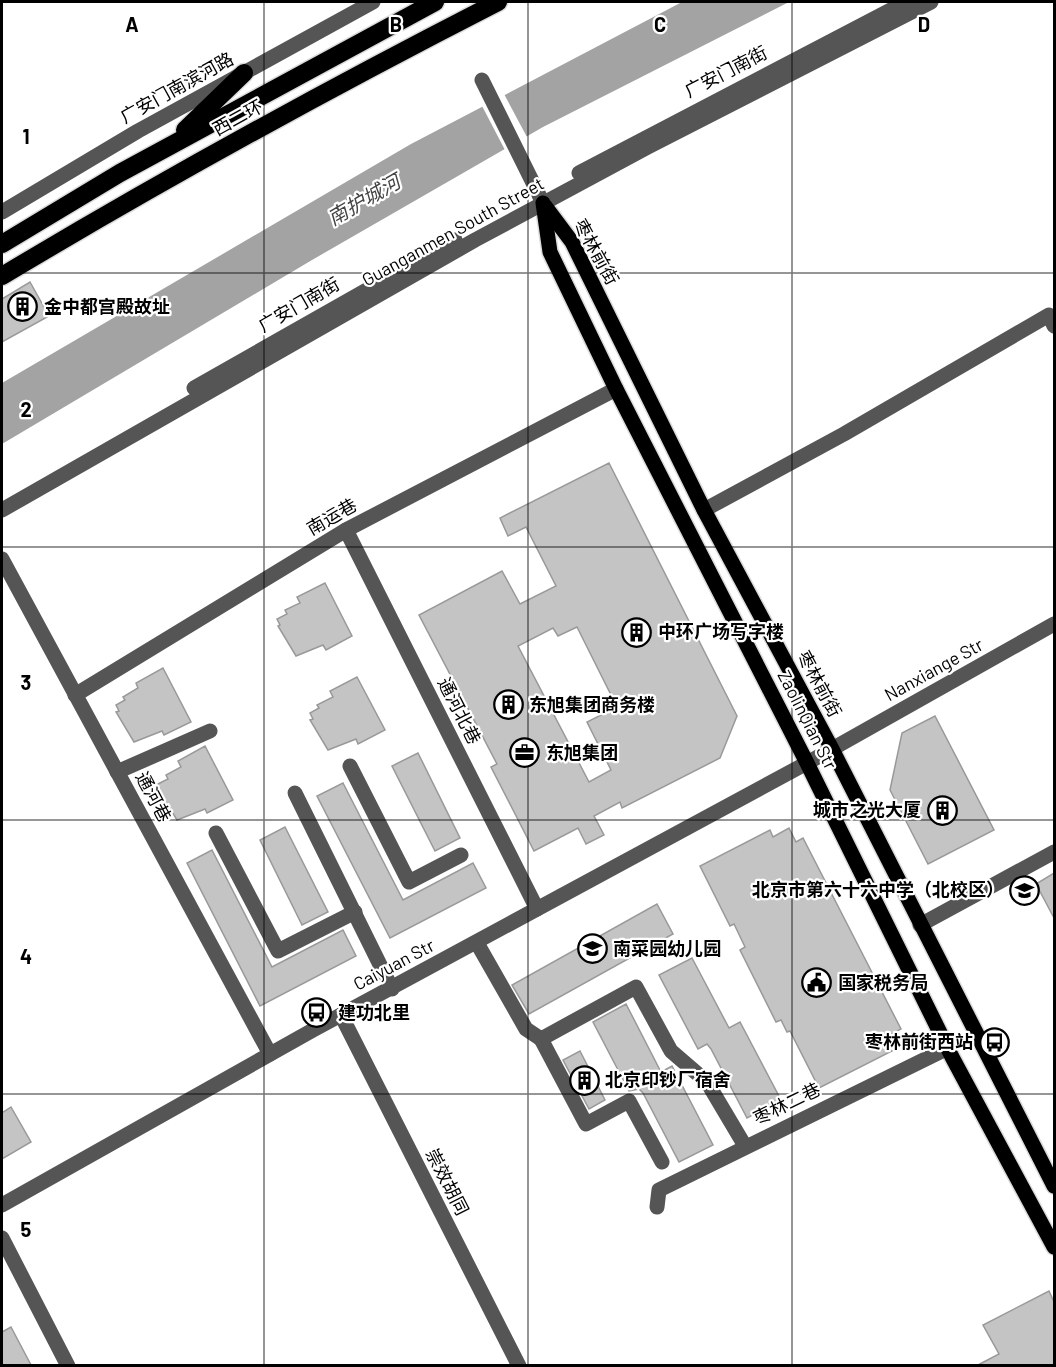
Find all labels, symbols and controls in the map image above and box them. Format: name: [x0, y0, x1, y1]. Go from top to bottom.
text: A: [125, 12, 139, 36]
text: B: [390, 12, 402, 36]
text: C: [654, 12, 666, 36]
text: D: [918, 12, 930, 36]
street label: 广安门南街: [680, 41, 771, 101]
street label: 广安门南滨河路: [116, 47, 237, 127]
street label: 西二环: [209, 94, 266, 140]
text: 1: [22, 124, 30, 148]
water label: 南护城河: [323, 167, 408, 230]
street label: Guanganmen South Street: [358, 172, 547, 290]
street label: 枣林前街: [570, 215, 624, 288]
street label: 广安门南街: [254, 272, 343, 336]
building icon: 金中都宫殿故址: [7, 291, 39, 323]
place label: 金中都宫殿故址: [44, 295, 170, 317]
text: 2: [20, 397, 32, 421]
street label: 南运巷: [303, 493, 360, 539]
building icon: 中环广场写字楼: [621, 616, 653, 648]
place label: 中环广场写字楼: [658, 620, 784, 642]
street label: Nanxiange Str: [880, 633, 987, 705]
street label: 枣林前街: [793, 647, 846, 720]
street label: ZaolinQian Str: [773, 666, 842, 773]
text: 3: [21, 670, 31, 694]
street label: 通河北巷: [434, 673, 486, 748]
building icon: 东旭集团商务楼: [492, 689, 524, 721]
place label: 东旭集团商务楼: [529, 693, 655, 715]
office icon: 东旭集团: [509, 737, 541, 769]
place label: 东旭集团: [546, 741, 618, 763]
street label: 通河巷: [131, 768, 176, 826]
building icon: 城市之光大厦: [926, 794, 958, 826]
place label: 城市之光大厦: [813, 798, 921, 820]
school or university icon: 北京市第六十六中学（北校区）: [1009, 874, 1041, 906]
place label: 北京市第六十六中学（北校区）: [752, 878, 1004, 900]
street label: Caiyuan Str: [349, 933, 438, 995]
school or university icon: 南菜园幼儿园: [576, 933, 608, 965]
place label: 南菜园幼儿园: [613, 937, 721, 959]
text: 4: [20, 944, 32, 968]
public building icon: 国家税务局: [801, 967, 833, 999]
place label: 国家税务局: [838, 971, 928, 993]
bus stop icon: 建功北里: [301, 997, 333, 1029]
place label: 建功北里: [338, 1001, 410, 1023]
bus stop icon: 枣林前街西站: [978, 1026, 1010, 1058]
place label: 枣林前街西站: [865, 1030, 973, 1052]
building icon: 北京印钞厂宿舍: [568, 1064, 600, 1096]
place label: 北京印钞厂宿舍: [605, 1068, 731, 1090]
street label: 枣林二巷: [749, 1077, 824, 1129]
street label: 崇效胡同: [422, 1144, 474, 1219]
text: 5: [21, 1217, 32, 1241]

